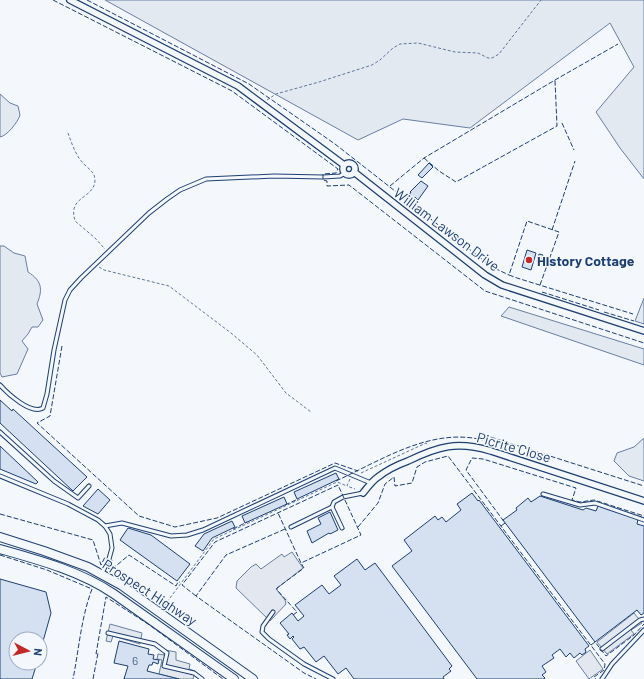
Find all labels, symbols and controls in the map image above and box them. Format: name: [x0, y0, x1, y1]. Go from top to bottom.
street label: William Lawson Drive: [391, 184, 503, 274]
place label: History Cottage: [537, 252, 635, 269]
marker: History Cottage: [524, 255, 534, 265]
street label: Picrite Close: [475, 428, 553, 466]
street label: Prospect Highway: [100, 555, 201, 629]
north arrow: [8, 631, 48, 671]
text: N: [32, 648, 45, 657]
house number: 6: [132, 653, 138, 667]

